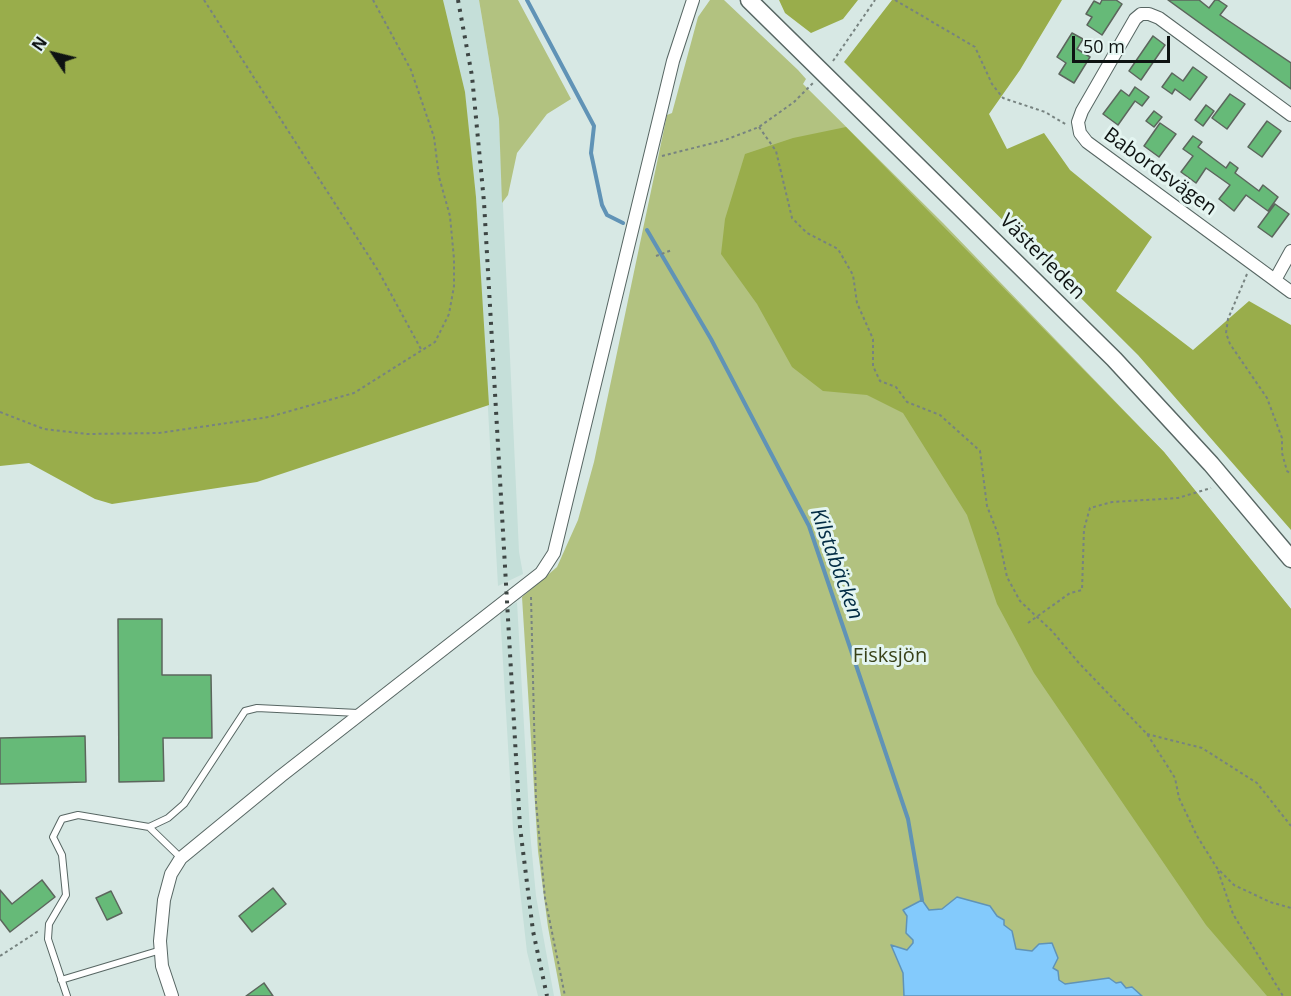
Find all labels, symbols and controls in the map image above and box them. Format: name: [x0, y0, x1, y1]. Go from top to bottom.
north arrow: [24, 24, 84, 84]
scale bar: [1075, 24, 1172, 62]
text: N: [27, 32, 52, 55]
text: 50 m: [1083, 34, 1125, 58]
street label: Babordsvägen: [1099, 123, 1221, 221]
street label: Västerleden: [994, 209, 1090, 305]
water label: Kilstabäcken: [804, 505, 868, 623]
park label: Fisksjön: [853, 644, 927, 668]

